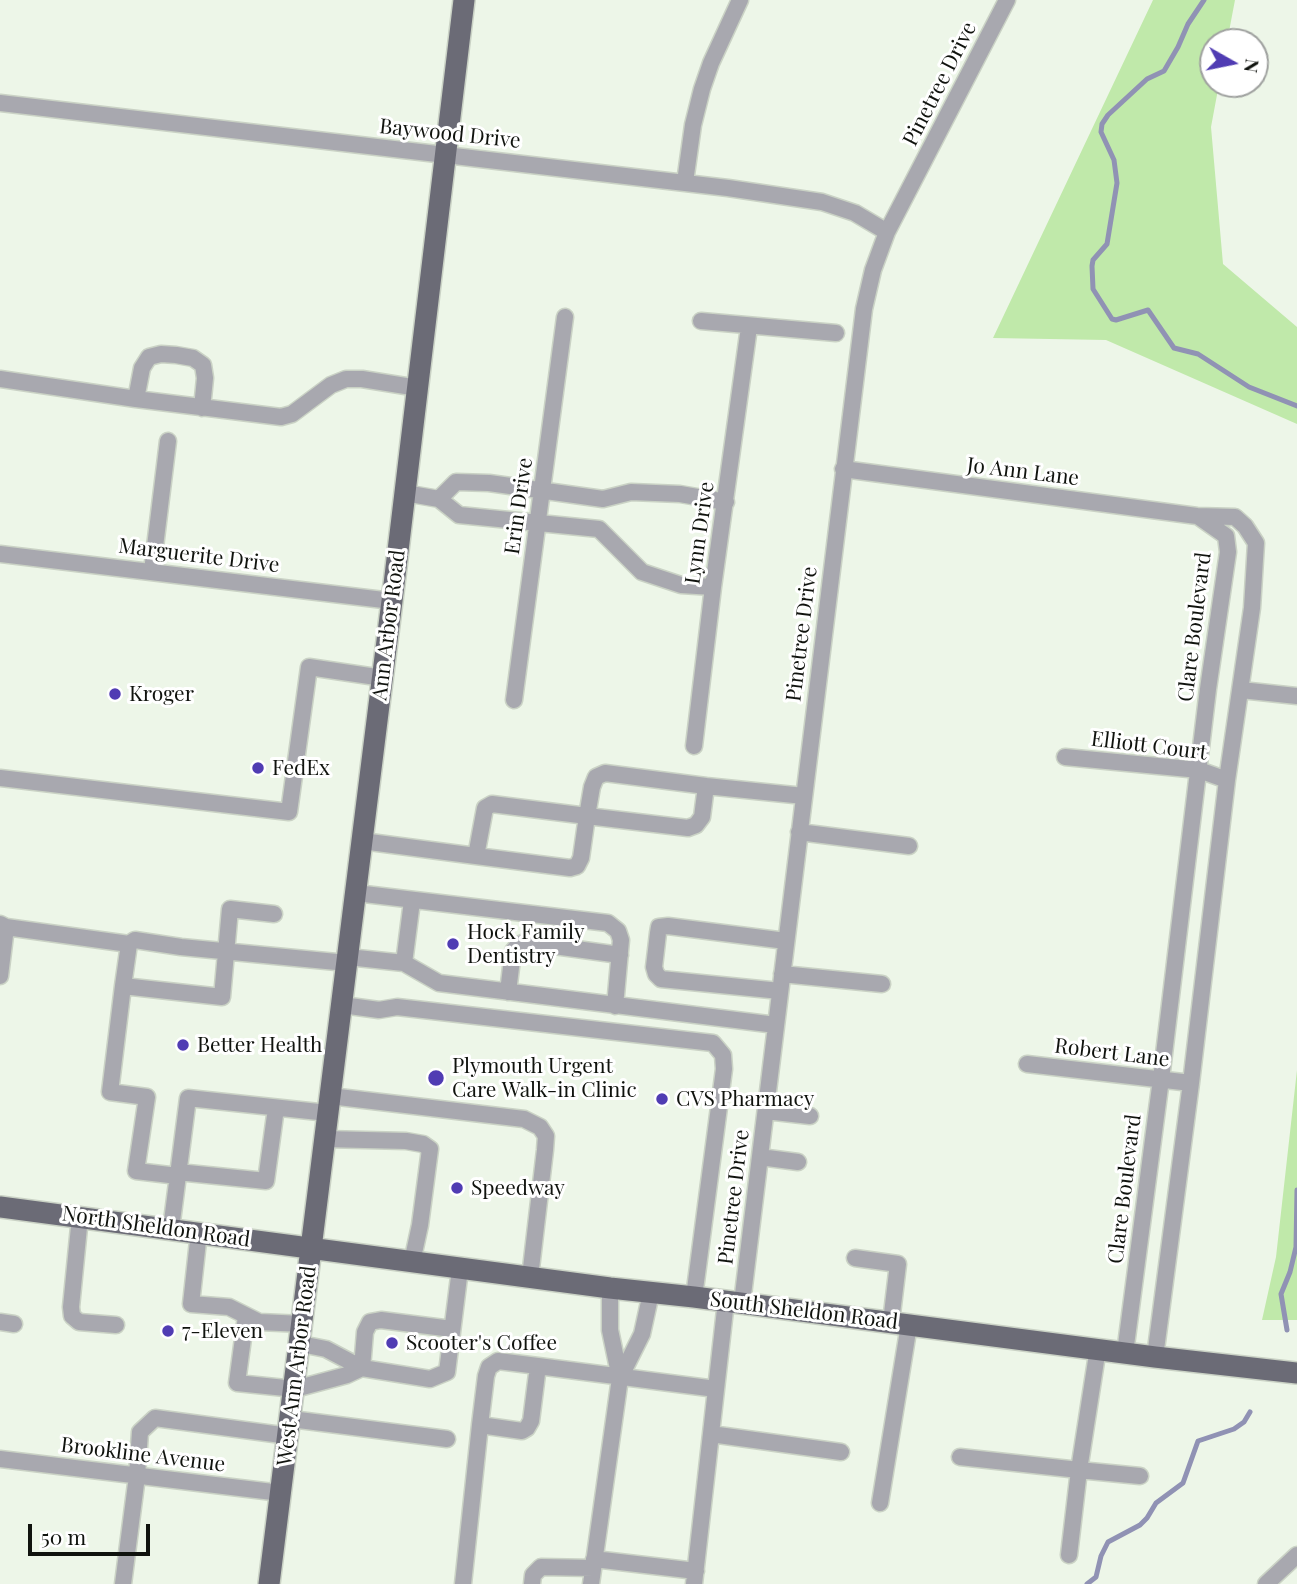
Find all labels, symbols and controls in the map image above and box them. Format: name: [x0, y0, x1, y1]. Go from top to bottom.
street label: Pinetree Drive: [898, 18, 982, 150]
north arrow: [1199, 28, 1269, 98]
text: N: [1239, 57, 1267, 75]
street label: Baywood Drive: [378, 114, 522, 154]
street label: Jo Ann Lane: [966, 453, 1080, 491]
street label: Erin Drive: [500, 456, 538, 556]
street label: Lynn Drive: [680, 480, 720, 586]
street label: Marguerite Drive: [117, 534, 281, 578]
street label: Ann Arbor Road: [367, 548, 411, 702]
street label: Clare Boulevard: [1173, 551, 1217, 703]
street label: Pinetree Drive: [781, 565, 823, 703]
place label: Kroger: [129, 681, 194, 707]
marker: Kroger: [107, 686, 123, 702]
street label: Elliott Court: [1090, 726, 1208, 766]
place label: FedEx: [272, 755, 330, 781]
marker: FedEx: [250, 760, 266, 776]
place label: Hock Family Dentistry: [467, 919, 585, 969]
marker: Hock Family Dentistry: [445, 936, 461, 952]
place label: Better Health: [197, 1032, 322, 1058]
street label: Robert Lane: [1053, 1033, 1171, 1073]
marker: Better Health: [175, 1037, 191, 1053]
place label: Plymouth Urgent Care Walk-in Clinic: [452, 1053, 637, 1103]
marker: Plymouth Urgent Care Walk-in Clinic: [426, 1068, 446, 1088]
place label: CVS Pharmacy: [676, 1086, 814, 1112]
marker: CVS Pharmacy: [654, 1091, 670, 1107]
street label: Clare Boulevard: [1103, 1113, 1147, 1265]
street label: Pinetree Drive: [713, 1128, 755, 1266]
place label: Speedway: [471, 1175, 565, 1201]
marker: Speedway: [449, 1180, 465, 1196]
street label: North Sheldon Road: [60, 1201, 252, 1253]
street label: West Ann Arbor Road: [272, 1264, 322, 1468]
street label: South Sheldon Road: [708, 1287, 900, 1335]
place label: 7-Eleven: [182, 1318, 263, 1344]
marker: 7-Eleven: [160, 1323, 176, 1339]
place label: Scooter's Coffee: [406, 1330, 557, 1356]
marker: Scooter's Coffee: [384, 1335, 400, 1351]
street label: Brookline Avenue: [59, 1432, 227, 1478]
scale bar: [32, 1510, 154, 1554]
text: 50 m: [41, 1522, 86, 1550]

